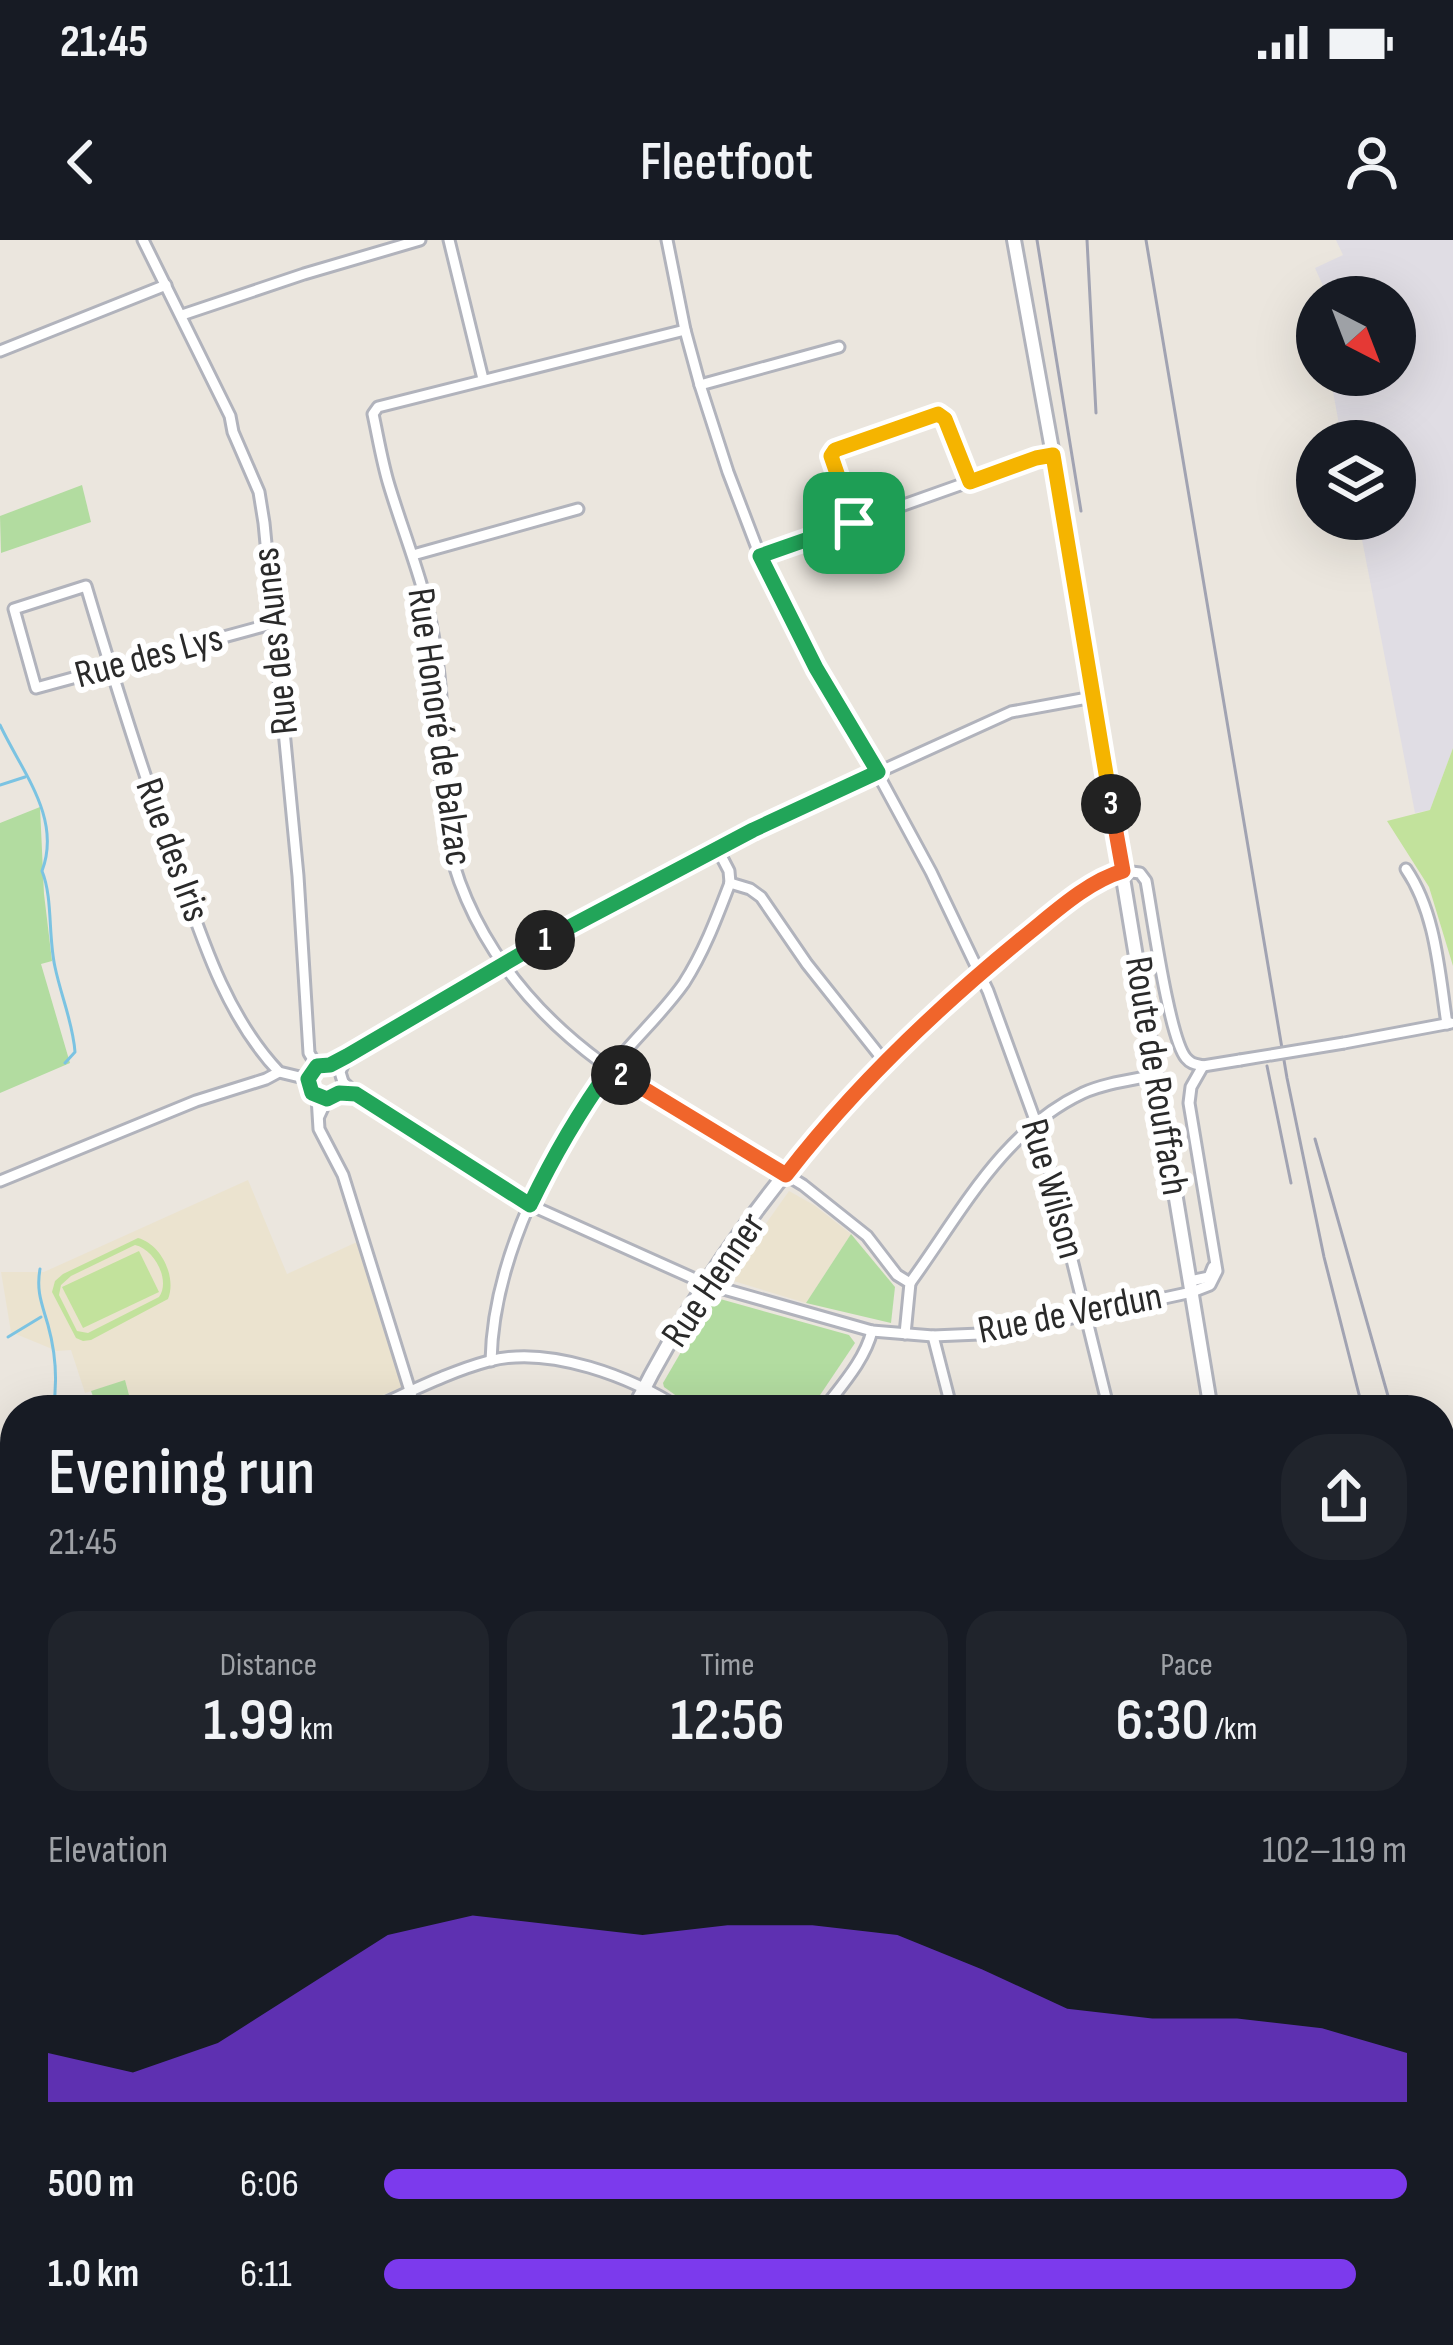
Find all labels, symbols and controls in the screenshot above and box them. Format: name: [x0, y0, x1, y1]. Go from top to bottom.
text: 21:45: [60, 15, 148, 70]
icon: back: [48, 129, 114, 195]
icon: person: [1339, 129, 1405, 195]
text: Fleetfoot: [640, 130, 813, 195]
north arrow: [1296, 276, 1416, 396]
map controls: [1296, 276, 1416, 540]
button: layers: [1296, 420, 1416, 540]
pin: [803, 472, 905, 574]
icon: arrive: [821, 490, 887, 556]
street label: Rue des Aunes: [243, 545, 309, 737]
street label: Rue Honoré de Balzac: [396, 585, 482, 869]
street label: Rue des Lys: [70, 615, 228, 699]
street label: Rue des Iris: [124, 772, 220, 928]
pin: 3: [1081, 774, 1141, 834]
text: 3: [1104, 784, 1118, 824]
pin: 1: [515, 910, 575, 970]
text: 1: [539, 920, 551, 960]
street label: Route de Rouffach: [1114, 953, 1198, 1199]
pin: 2: [591, 1045, 651, 1105]
text: 2: [614, 1055, 628, 1095]
street label: Rue Wilson: [1010, 1114, 1094, 1264]
street label: Rue Henner: [652, 1204, 776, 1356]
street label: Rue de Verdun: [974, 1273, 1166, 1355]
text: Evening run: [48, 1434, 315, 1513]
button: share: [1281, 1434, 1407, 1560]
text: 21:45: [48, 1519, 117, 1566]
text: Distance: [220, 1645, 317, 1685]
text: Time: [701, 1645, 755, 1685]
text: Pace: [1160, 1645, 1213, 1685]
text: 1.99: [204, 1685, 294, 1757]
text: 12:56: [670, 1685, 785, 1757]
text: 6:30: [1115, 1685, 1209, 1757]
text: km: [294, 1709, 334, 1749]
text: /km: [1209, 1709, 1258, 1749]
text: Elevation: [48, 1827, 168, 1874]
text: 102–119 m: [1262, 1827, 1407, 1874]
text: 500 m: [48, 2161, 134, 2208]
text: 6:06: [240, 2161, 299, 2208]
text: 1.0 km: [48, 2251, 139, 2298]
text: 6:11: [240, 2251, 292, 2298]

